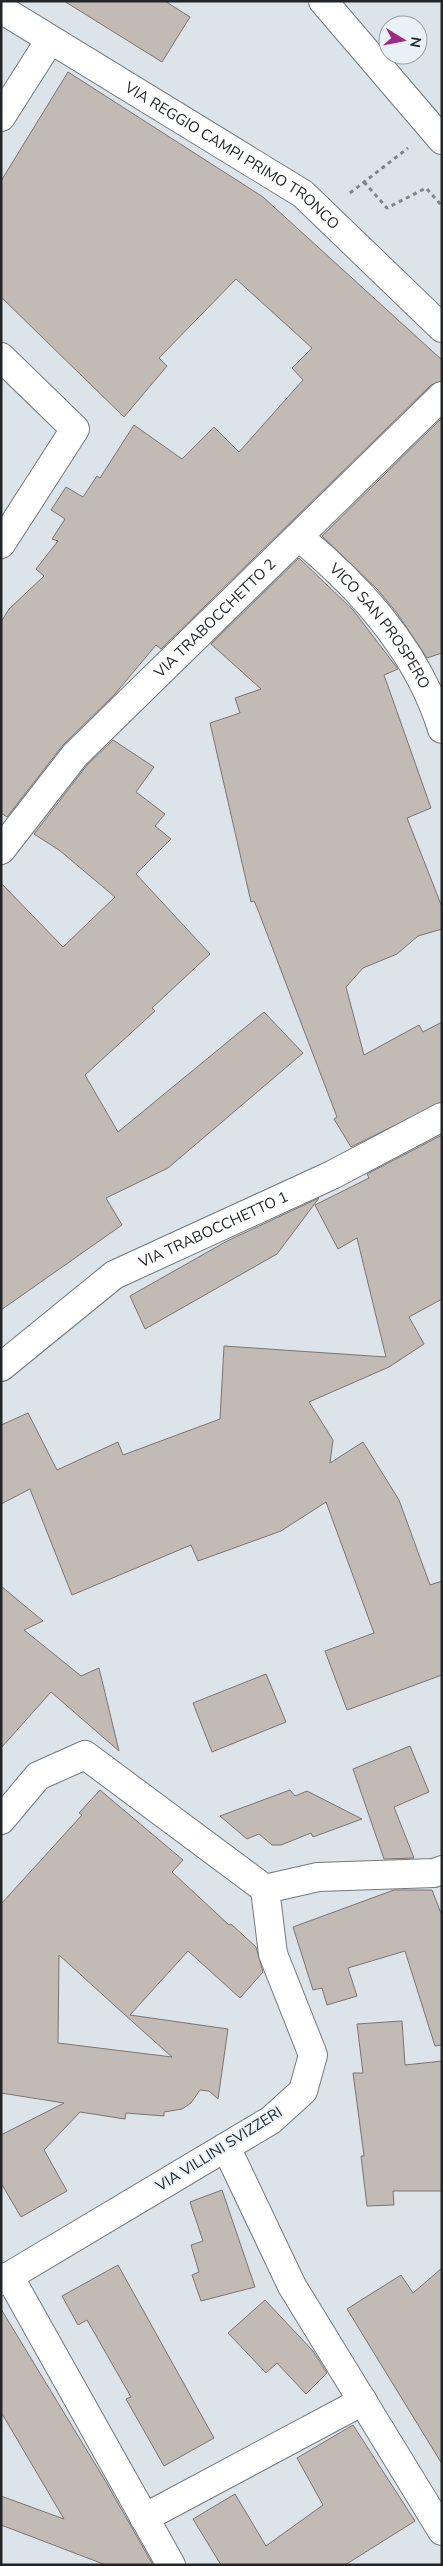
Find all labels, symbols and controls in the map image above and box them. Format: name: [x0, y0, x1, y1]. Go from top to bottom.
north arrow: [378, 15, 428, 65]
text: N: [405, 35, 426, 49]
street label: VIA REGGIO CAMPI PRIMO TRONCO: [120, 77, 344, 234]
street label: VIA TRABOCCHETTO 2: [149, 554, 280, 683]
street label: VICO SAN PROSPERO: [324, 558, 435, 692]
street label: VIA TRABOCCHETTO 1: [134, 1187, 291, 1273]
street label: VIA VILLINI SVIZZERI: [151, 2102, 286, 2197]

